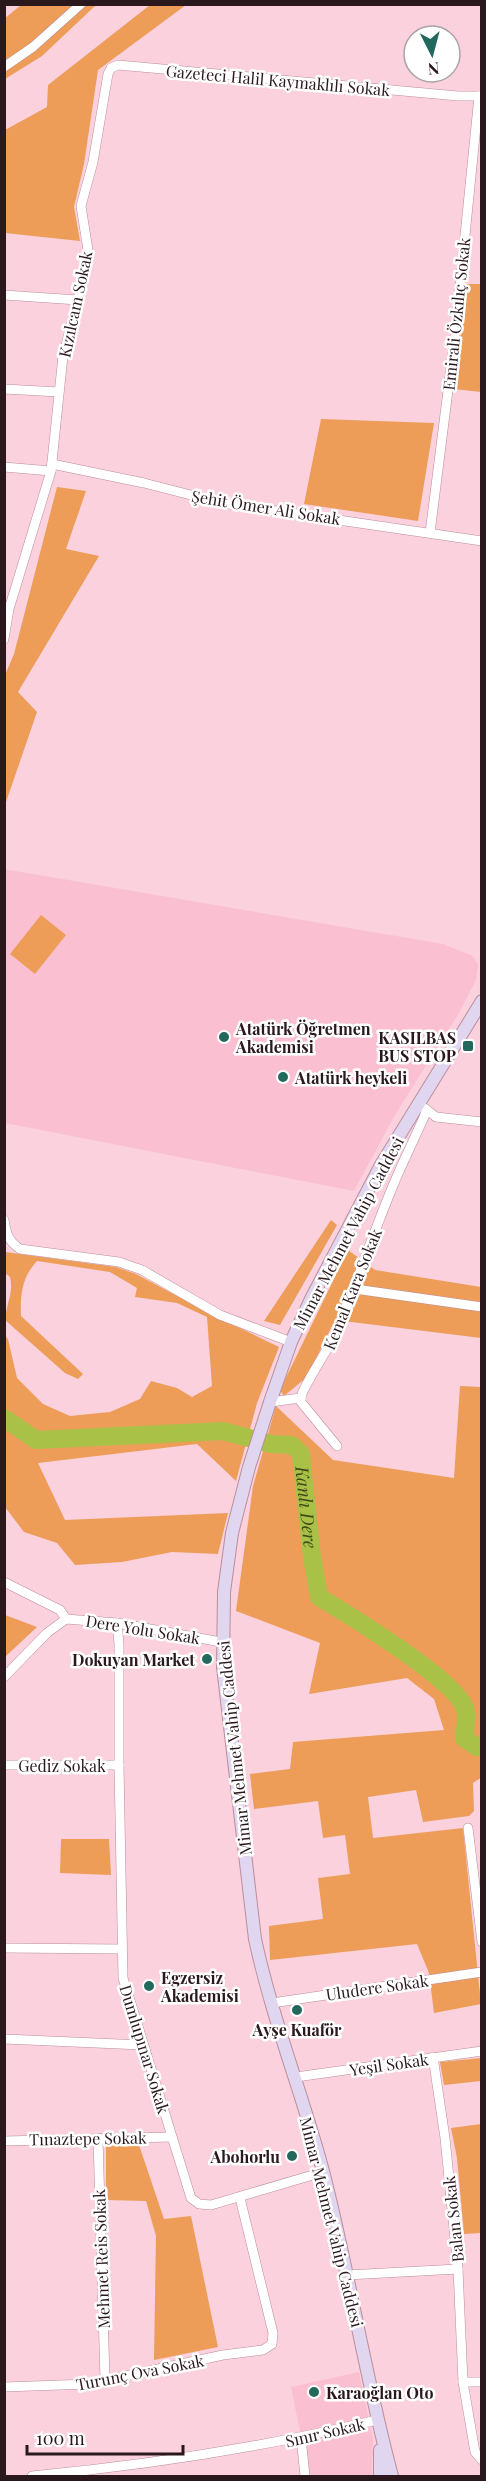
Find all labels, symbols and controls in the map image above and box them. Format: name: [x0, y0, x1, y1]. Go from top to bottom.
north arrow: [402, 24, 462, 84]
text: N: [426, 58, 440, 81]
street label: Gazeteci Halil Kaymaklılı Sokak: [165, 60, 391, 100]
street label: Emirali Özkılıç Sokak: [438, 236, 474, 391]
street label: Kızılcam Sokak: [53, 249, 97, 359]
street label: Şehit Ömer Ali Sokak: [190, 485, 342, 529]
place label: Atatürk Öğretmen Akademisi: [235, 1018, 371, 1057]
place label: KASILBAS BUS STOP: [378, 1027, 456, 1066]
marker: Atatürk Öğretmen Akademisi: [217, 1030, 231, 1044]
marker: KASILBAS BUS STOP: [461, 1039, 475, 1053]
place label: Atatürk heykeli: [294, 1067, 407, 1088]
marker: Atatürk heykeli: [276, 1070, 290, 1084]
street label: Mimar Mehmet Vahip Caddesi: [288, 1133, 408, 1333]
street label: Kemal Kara Sokak: [318, 1225, 386, 1353]
water label: Kanlı Dere: [290, 1464, 323, 1550]
street label: Dere Yolu Sokak: [84, 1610, 202, 1648]
street label: Mimar Mehmet Vahip Caddesi: [212, 1639, 256, 1856]
place label: Dokuyan Market: [72, 1649, 195, 1670]
marker: Dokuyan Market: [200, 1652, 214, 1666]
street label: Gediz Sokak: [18, 1755, 106, 1776]
place label: Egzersiz Akademisi: [160, 1967, 239, 2006]
street label: Uludere Sokak: [324, 1969, 430, 2005]
marker: Egzersiz Akademisi: [142, 1979, 156, 1993]
street label: Dumlupınar Sokak: [115, 1982, 175, 2116]
marker: Ayşe Kuaför: [290, 2003, 304, 2017]
place label: Ayşe Kuaför: [251, 2019, 342, 2040]
street label: Yeşil Sokak: [347, 2048, 430, 2080]
street label: Mimar Mehmet Vahip Caddesi: [296, 2115, 368, 2330]
street label: Tınaztepe Sokak: [29, 2126, 147, 2150]
place label: Abohorlu: [210, 2146, 280, 2167]
marker: Abohorlu: [285, 2149, 299, 2163]
street label: Balan Sokak: [438, 2175, 468, 2263]
street label: Mehmet Reis Sokak: [88, 2189, 114, 2329]
street label: Turunç Ova Sokak: [74, 2349, 206, 2395]
place label: Karaoğlan Oto: [326, 2382, 433, 2403]
marker: Karaoğlan Oto: [307, 2385, 321, 2399]
street label: Sınır Sokak: [283, 2413, 367, 2451]
scale bar: [27, 2418, 183, 2456]
text: 100 m: [36, 2426, 85, 2450]

